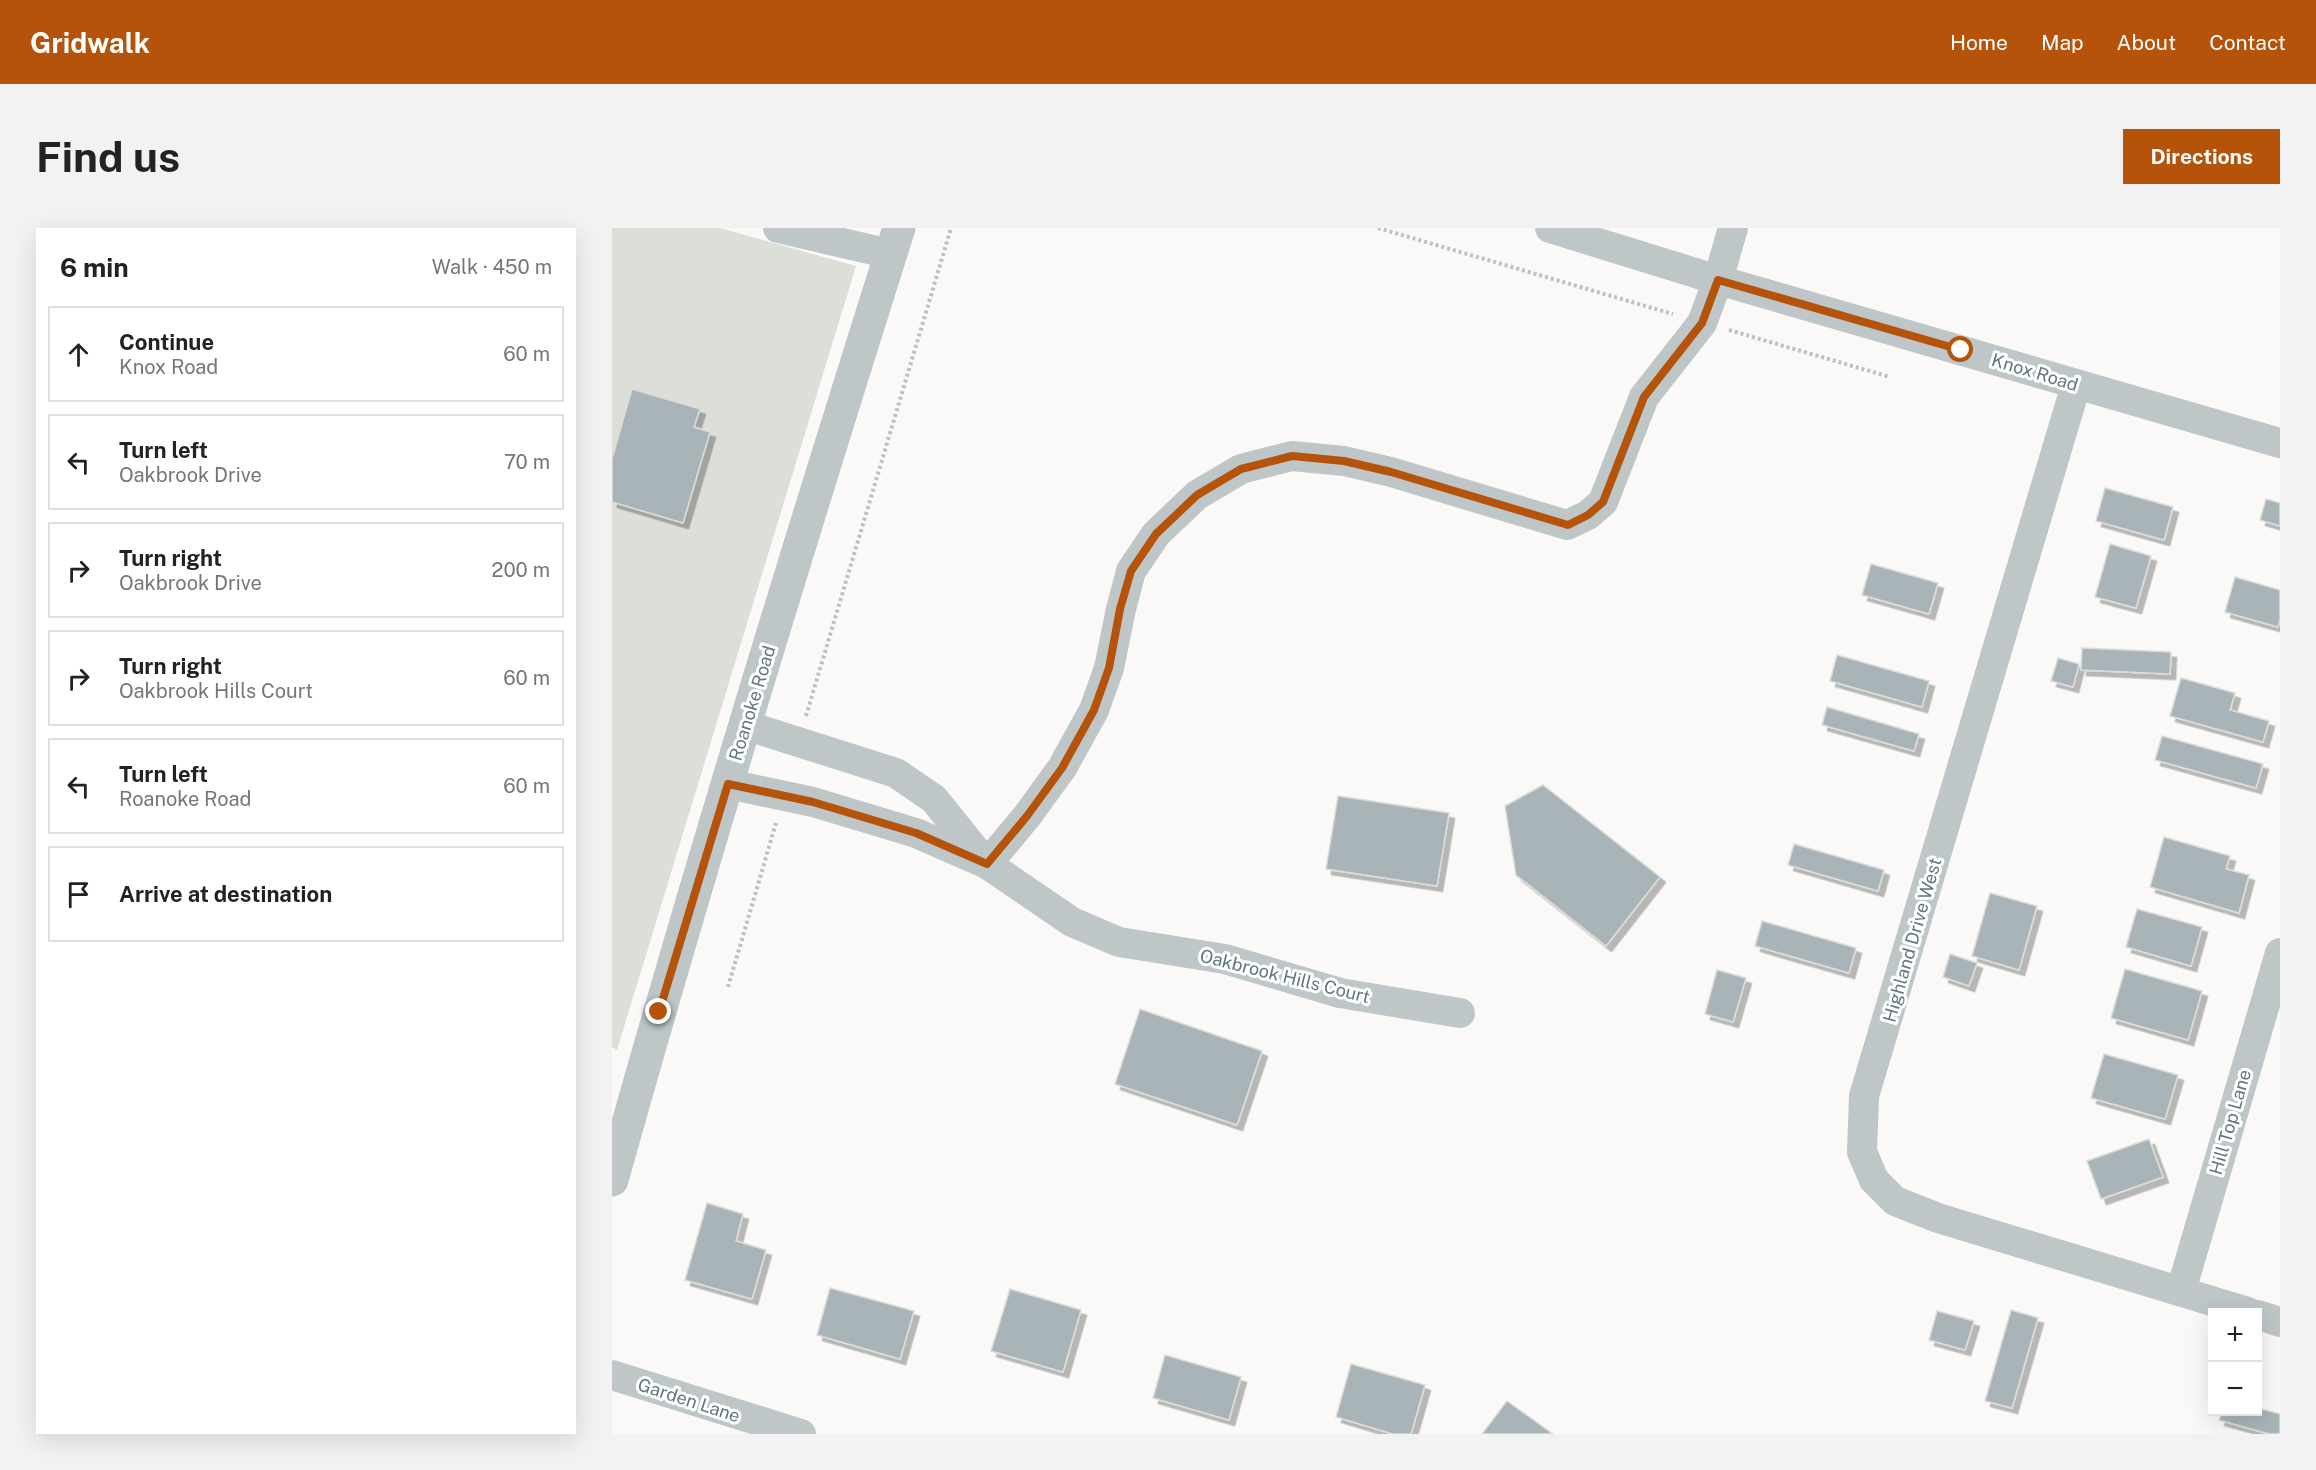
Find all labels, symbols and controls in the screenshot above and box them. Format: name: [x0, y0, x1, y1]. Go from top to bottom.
text: Gridwalk: [30, 26, 150, 59]
text: Home: [1950, 30, 2008, 55]
text: Map: [2041, 30, 2084, 55]
text: About: [2117, 30, 2176, 55]
text: Contact: [2209, 30, 2286, 55]
button: Directions: [2123, 129, 2280, 184]
text: Find us: [36, 132, 180, 181]
text: 6 min: [60, 252, 129, 283]
text: Walk · 450 m: [432, 255, 552, 279]
text: Continue: [119, 329, 214, 355]
route start: [1947, 336, 1973, 362]
icon: ahead: [62, 338, 95, 371]
text: 60 m: [503, 342, 550, 366]
street label: Knox Road: [1989, 349, 2081, 395]
text: Knox Road: [119, 355, 218, 379]
text: Turn left: [119, 437, 208, 463]
icon: left: [62, 446, 95, 479]
text: 70 m: [504, 450, 550, 474]
text: Oakbrook Drive: [119, 463, 262, 487]
text: Turn right: [119, 545, 222, 571]
icon: right: [62, 554, 95, 587]
text: 200 m: [492, 558, 550, 582]
text: Oakbrook Drive: [119, 571, 262, 595]
street label: Roanoke Road: [725, 643, 779, 763]
text: Turn right: [119, 653, 222, 679]
icon: right: [62, 662, 95, 695]
text: 60 m: [503, 666, 550, 690]
text: Oakbrook Hills Court: [119, 679, 313, 703]
text: Turn left: [119, 761, 208, 787]
icon: left: [62, 770, 95, 803]
text: 60 m: [503, 774, 550, 798]
text: Roanoke Road: [119, 787, 251, 811]
street label: Highland Drive West: [1878, 855, 1946, 1025]
icon: arrive: [62, 878, 95, 911]
text: Arrive at destination: [119, 881, 332, 907]
street label: Oakbrook Hills Court: [1198, 945, 1372, 1007]
route end: [645, 998, 671, 1024]
street label: Hill Top Lane: [2205, 1067, 2255, 1177]
map controls: [2208, 1308, 2262, 1416]
button: +: [2208, 1308, 2262, 1362]
button: −: [2208, 1362, 2262, 1416]
street label: Garden Lane: [635, 1374, 743, 1426]

